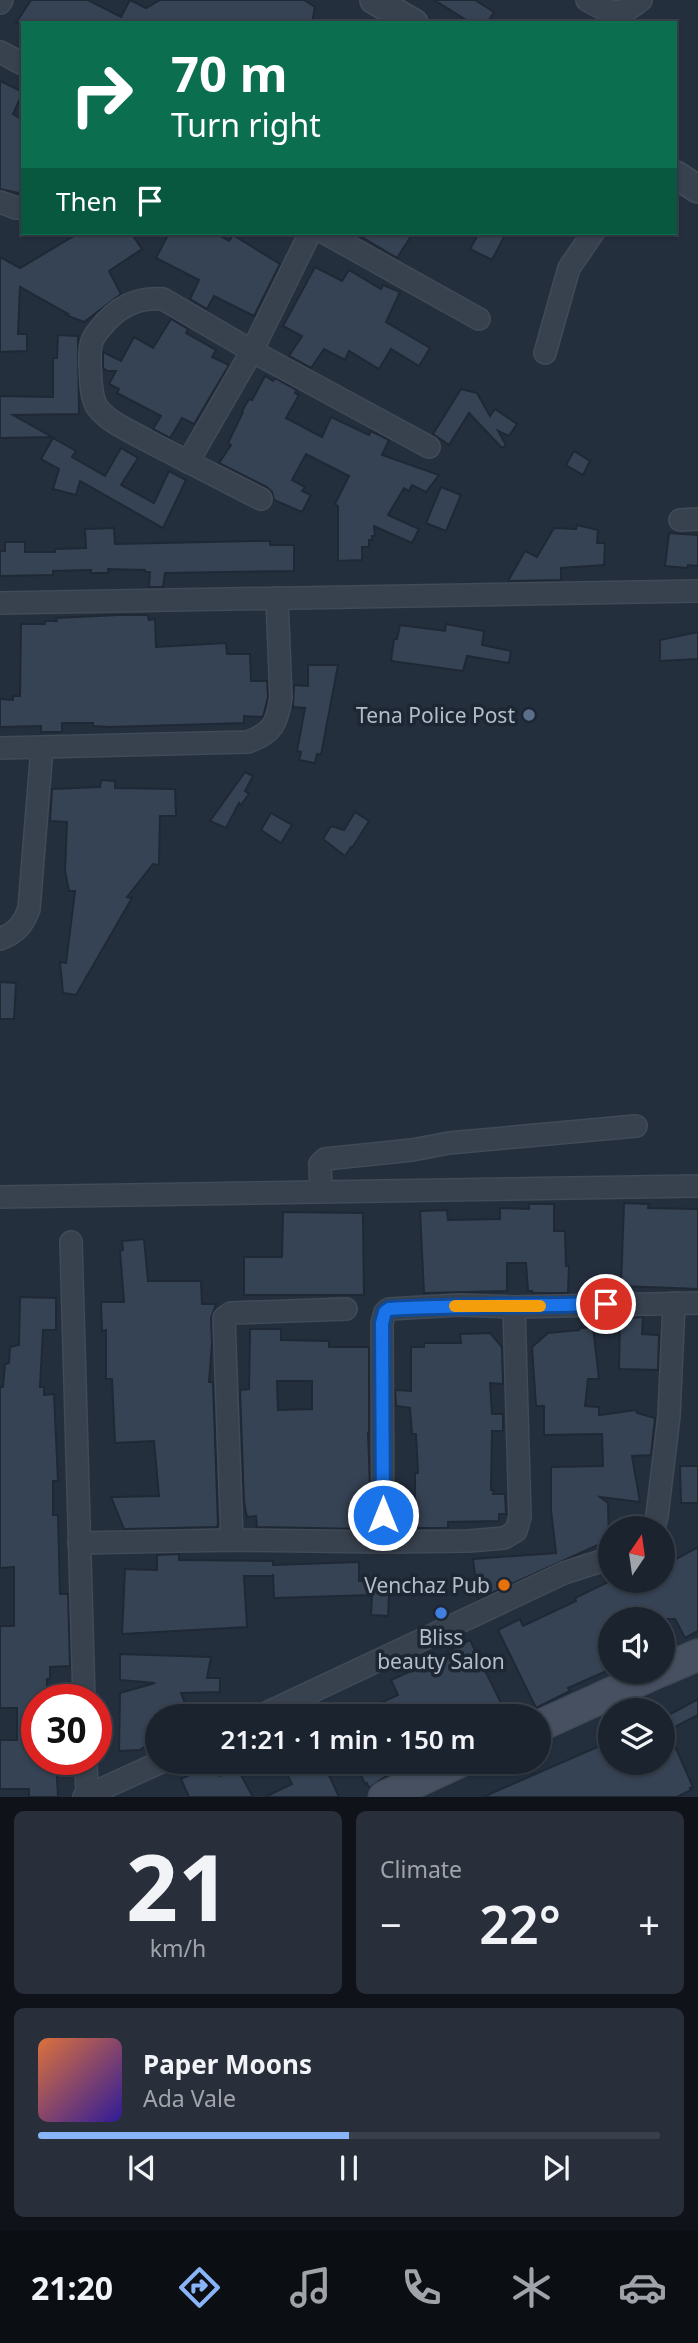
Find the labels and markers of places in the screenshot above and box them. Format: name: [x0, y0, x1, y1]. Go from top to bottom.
place label: Tena Police Post: [356, 701, 515, 729]
marker: Tena Police Post: [521, 707, 537, 723]
pin: [576, 1274, 636, 1334]
place label: Venchaz Pub: [364, 1571, 490, 1599]
marker: Venchaz Pub: [496, 1577, 512, 1593]
marker: Bliss beauty Salon: [433, 1605, 449, 1621]
place label: Bliss beauty Salon: [377, 1623, 505, 1675]

